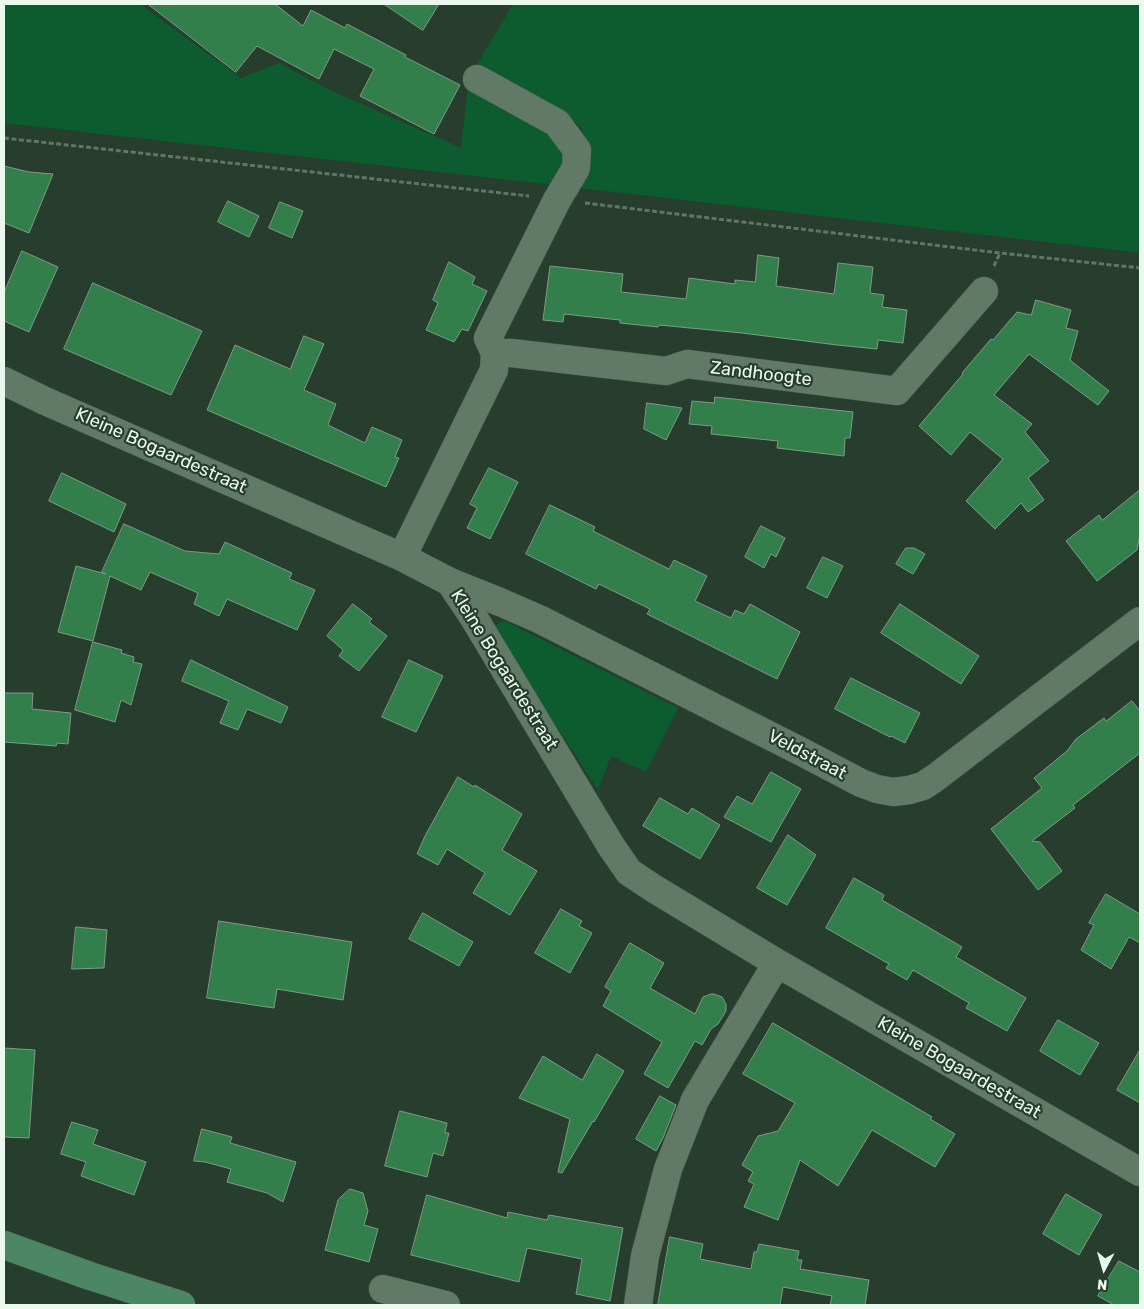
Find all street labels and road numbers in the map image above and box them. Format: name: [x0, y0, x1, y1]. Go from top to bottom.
street label: Zandhoogte: [709, 357, 813, 391]
street label: Kleine Bogaardestraat: [72, 403, 250, 499]
street label: Kleine Bogaardestraat: [446, 586, 562, 754]
street label: Veldstraat: [764, 725, 850, 785]
street label: Kleine Bogaardestraat: [873, 1012, 1045, 1124]

